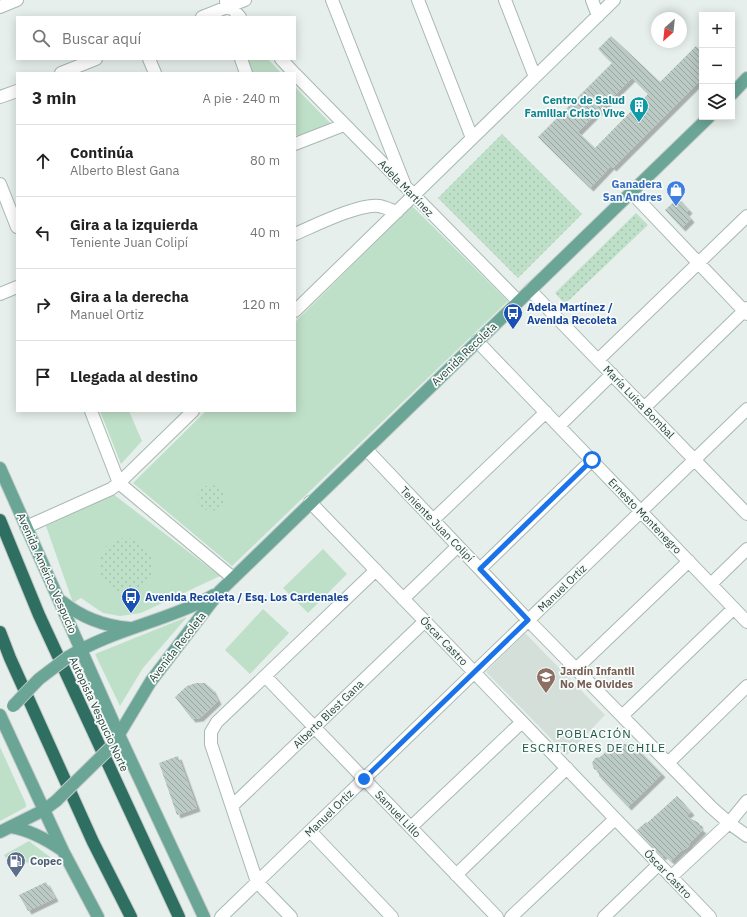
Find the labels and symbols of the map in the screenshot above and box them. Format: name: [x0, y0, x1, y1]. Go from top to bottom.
north arrow: [651, 12, 687, 48]
place label: Centro de Salud Familiar Cristo Vive: [525, 93, 625, 120]
building icon: Centro de Salud Familiar Cristo Vive: [628, 95, 650, 123]
street label: Adela Martínez: [375, 157, 437, 219]
place label: Ganadera San Andres: [603, 177, 662, 204]
shop icon: Ganadera San Andres: [665, 179, 687, 207]
place label: Adela Martínez / Avenida Recoleta: [527, 300, 617, 327]
bus stop icon: Adela Martínez / Avenida Recoleta: [502, 302, 524, 330]
street label: Avenida Recoleta: [428, 319, 500, 389]
street label: María Luisa Bombal: [600, 362, 678, 442]
route start: [583, 451, 601, 469]
street label: Ernesto Montenegro: [605, 475, 685, 557]
street label: Teniente Juan Colipí: [397, 483, 477, 565]
street label: Avenida Américo Vespucio: [14, 511, 80, 635]
street label: Manuel Ortiz: [535, 561, 589, 615]
bus stop icon: Avenida Recoleta / Esq. Los Cardenales: [120, 586, 142, 614]
place label: Avenida Recoleta / Esq. Los Cardenales: [145, 590, 349, 604]
street label: Avenida Recoleta: [145, 609, 209, 685]
street label: Óscar Castro: [417, 613, 471, 669]
street label: Autopista Vespucio Norte: [66, 654, 132, 774]
place label: Jardín Infantil No Me Olvides: [560, 664, 635, 691]
school or university icon: Jardín Infantil No Me Olvides: [535, 666, 557, 694]
street label: Alberto Blest Gana: [290, 677, 366, 751]
district label: POBLACIÓN ESCRITORES DE CHILE: [522, 726, 666, 755]
route end: [355, 770, 373, 788]
street label: Manuel Ortiz: [302, 786, 356, 840]
street label: Samuel Lillo: [372, 788, 424, 840]
street label: Óscar Castro: [641, 846, 695, 902]
fuel station icon: Copec: [5, 850, 27, 878]
place label: Copec: [30, 854, 62, 868]

